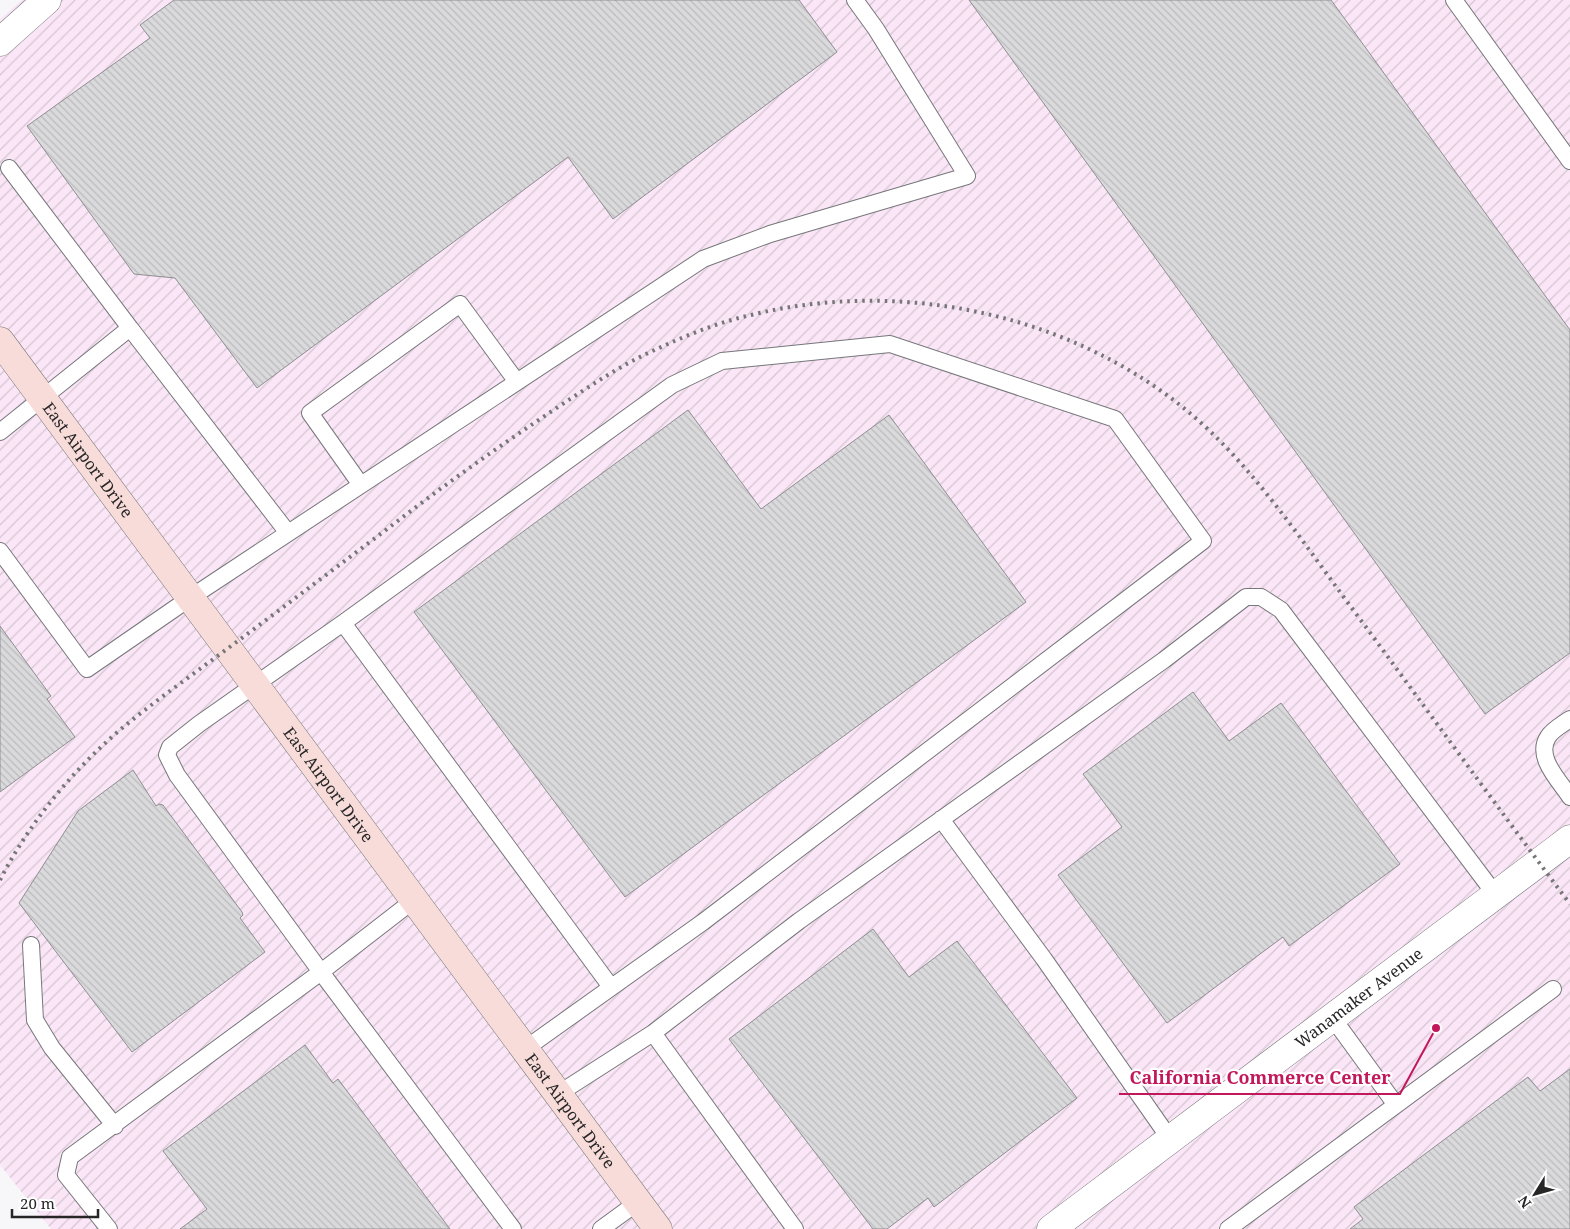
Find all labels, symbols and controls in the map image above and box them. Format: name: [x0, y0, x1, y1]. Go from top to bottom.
street label: East Airport Drive: [38, 398, 138, 522]
street label: East Airport Drive: [279, 722, 379, 847]
street label: Wanamaker Avenue: [1290, 942, 1427, 1053]
street label: East Airport Drive: [520, 1049, 620, 1173]
callout: California Commerce Center: [1119, 1061, 1400, 1094]
text: California Commerce Center: [1129, 1065, 1391, 1089]
north arrow: [1510, 1169, 1560, 1219]
scale bar: [12, 1186, 99, 1218]
text: N: [1513, 1192, 1535, 1212]
text: 20 m: [20, 1193, 55, 1213]

